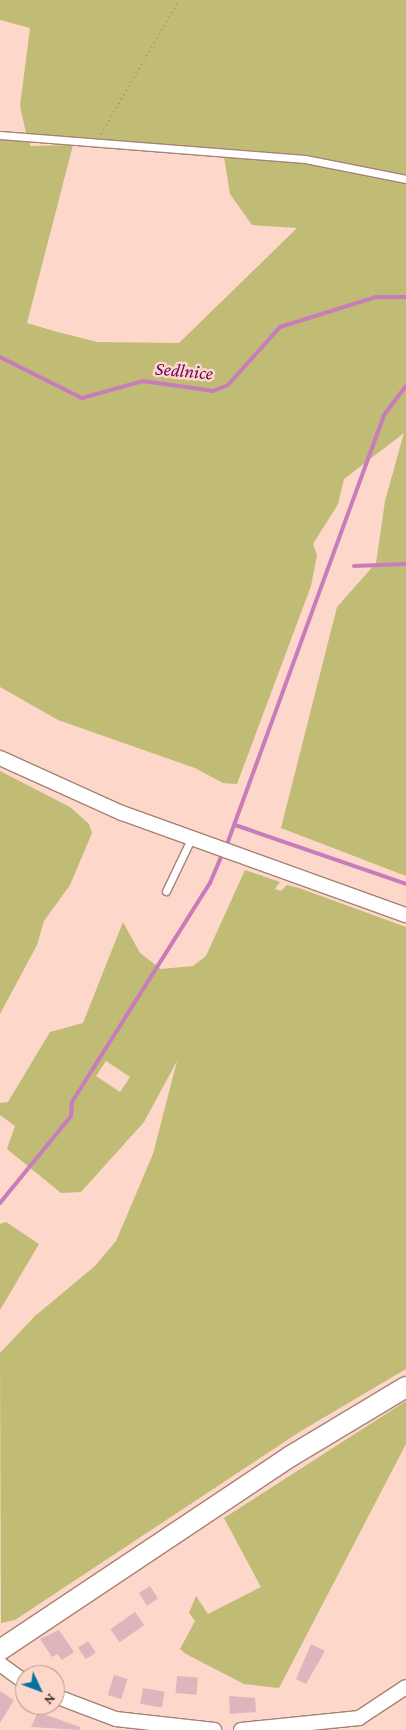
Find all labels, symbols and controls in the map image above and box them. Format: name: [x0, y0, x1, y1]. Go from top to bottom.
water label: Sedlnice: [154, 357, 214, 385]
north arrow: [15, 1665, 65, 1715]
text: N: [41, 1691, 59, 1708]

